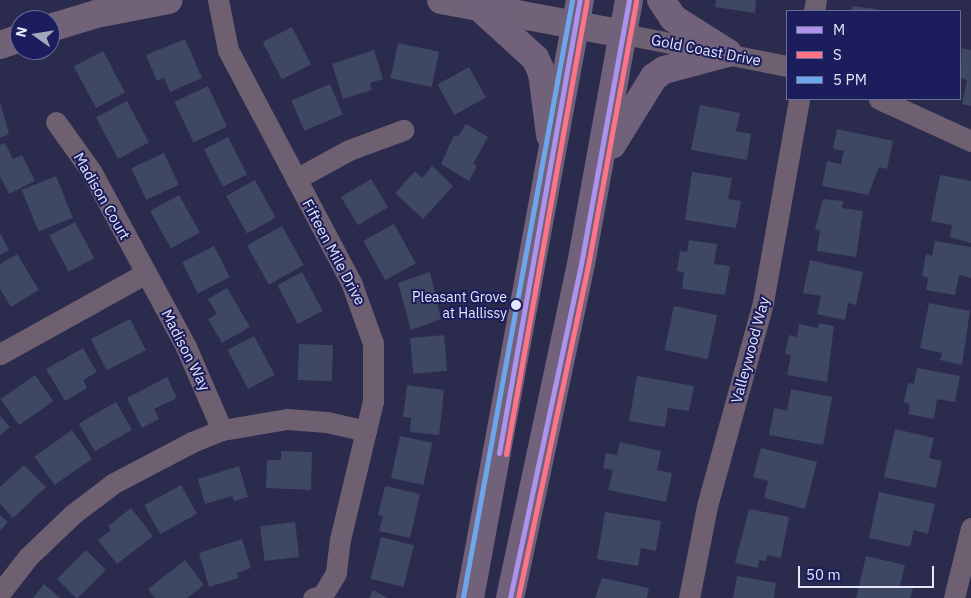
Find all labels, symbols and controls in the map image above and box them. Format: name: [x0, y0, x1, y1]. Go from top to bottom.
north arrow: [10, 10, 60, 60]
legend: [786, 10, 961, 100]
text: M: [833, 20, 845, 39]
text: N: [11, 25, 31, 39]
street label: Gold Coast Drive: [649, 31, 763, 69]
text: S: [833, 45, 842, 64]
text: 5 PM: [833, 70, 867, 89]
street label: Madison Court: [70, 149, 134, 243]
street label: Fifteen Mile Drive: [299, 196, 369, 308]
place label: Pleasant Grove at Hallissy: [412, 289, 507, 322]
street label: Valleywood Way: [727, 295, 773, 405]
marker: Pleasant Grove at Hallissy: [511, 300, 521, 310]
street label: Madison Way: [158, 306, 214, 394]
scale bar: [801, 556, 937, 588]
text: 50 m: [806, 565, 841, 584]

